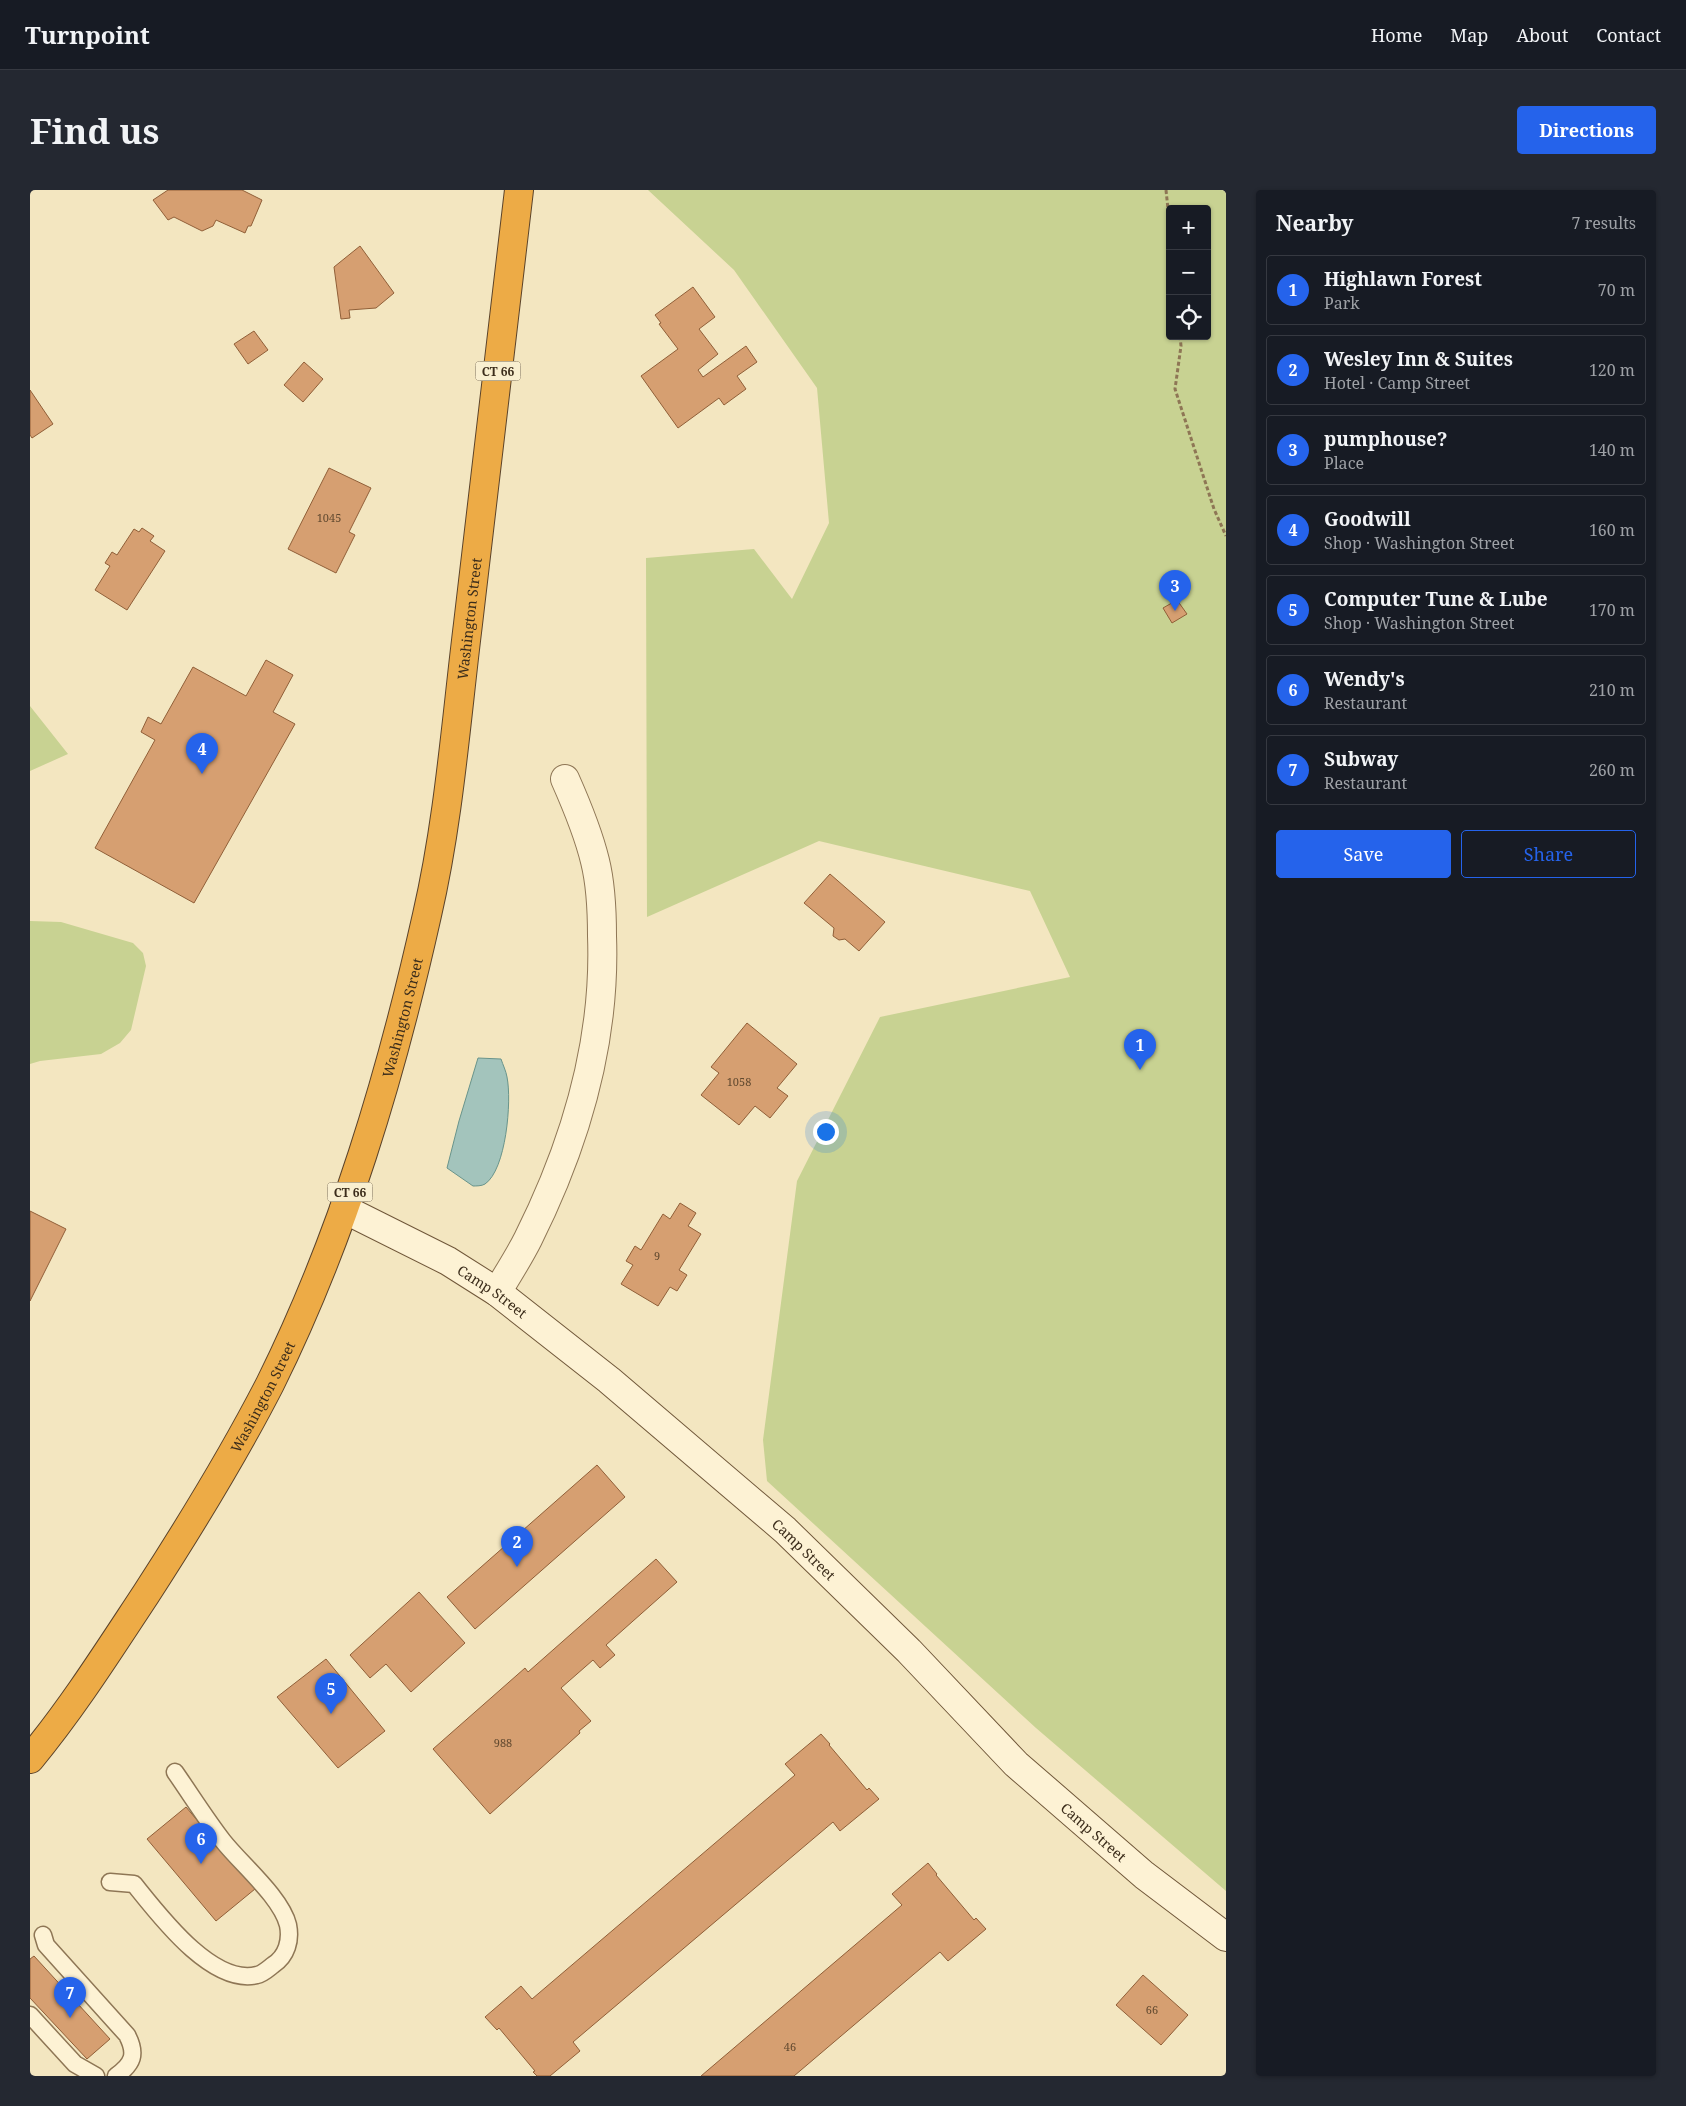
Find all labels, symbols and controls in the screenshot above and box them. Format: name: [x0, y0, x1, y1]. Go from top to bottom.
text: Turnpoint: [25, 18, 150, 51]
text: Home: [1371, 23, 1422, 47]
text: Map: [1450, 23, 1488, 47]
text: About: [1516, 23, 1568, 47]
text: Contact: [1596, 23, 1661, 47]
button: Directions: [1517, 106, 1656, 154]
text: Find us: [30, 107, 159, 154]
map controls: [1166, 205, 1211, 340]
button: +: [1166, 205, 1211, 250]
text: Nearby: [1276, 209, 1354, 237]
text: 7 results: [1572, 212, 1636, 234]
button: −: [1166, 250, 1211, 295]
text: Highlawn Forest: [1324, 266, 1482, 292]
text: 1: [1288, 279, 1298, 301]
text: 70 m: [1598, 279, 1635, 301]
text: Park: [1324, 292, 1360, 314]
button: locate: [1166, 295, 1211, 340]
text: Wesley Inn & Suites: [1324, 346, 1513, 372]
text: 2: [1288, 359, 1298, 381]
text: 120 m: [1589, 359, 1635, 381]
road number: CT 66: [476, 362, 520, 380]
text: Hotel · Camp Street: [1324, 372, 1470, 394]
text: pumphouse?: [1324, 426, 1447, 452]
text: 3: [1288, 439, 1298, 461]
text: 140 m: [1589, 439, 1635, 461]
text: Place: [1324, 452, 1364, 474]
text: Goodwill: [1324, 506, 1411, 532]
house number: 1045: [317, 510, 341, 525]
text: 4: [1288, 519, 1298, 541]
text: 160 m: [1589, 519, 1635, 541]
text: Shop · Washington Street: [1324, 532, 1514, 554]
street label: Washington Street: [452, 556, 485, 680]
pin: 3: [1159, 570, 1191, 611]
text: Computer Tune & Lube: [1324, 586, 1548, 612]
text: 5: [1288, 599, 1298, 621]
text: 170 m: [1589, 599, 1635, 621]
text: Shop · Washington Street: [1324, 612, 1514, 634]
text: Wendy's: [1324, 666, 1405, 692]
text: 6: [1288, 679, 1298, 701]
text: 210 m: [1589, 679, 1635, 701]
text: Restaurant: [1324, 692, 1407, 714]
pin: 4: [186, 733, 218, 774]
text: Subway: [1324, 746, 1398, 772]
text: 7: [1288, 759, 1298, 781]
text: 260 m: [1589, 759, 1635, 781]
text: Restaurant: [1324, 772, 1407, 794]
button: Save: [1276, 830, 1451, 878]
button: Share: [1461, 830, 1636, 878]
street label: Washington Street: [377, 956, 426, 1079]
pin: 1: [1124, 1029, 1156, 1070]
house number: 1058: [727, 1074, 751, 1089]
your location: [813, 1119, 839, 1145]
road number: CT 66: [328, 1182, 372, 1202]
house number: 9: [654, 1248, 660, 1263]
street label: Camp Street: [454, 1260, 531, 1322]
street label: Washington Street: [225, 1338, 299, 1456]
street label: Camp Street: [769, 1514, 840, 1584]
pin: 2: [501, 1526, 533, 1567]
pin: 5: [315, 1673, 347, 1714]
house number: 988: [494, 1735, 512, 1750]
street label: Camp Street: [1057, 1798, 1131, 1865]
pin: 6: [185, 1823, 217, 1864]
pin: 7: [54, 1977, 86, 2018]
house number: 66: [1146, 2002, 1158, 2017]
house number: 46: [784, 2039, 796, 2054]

